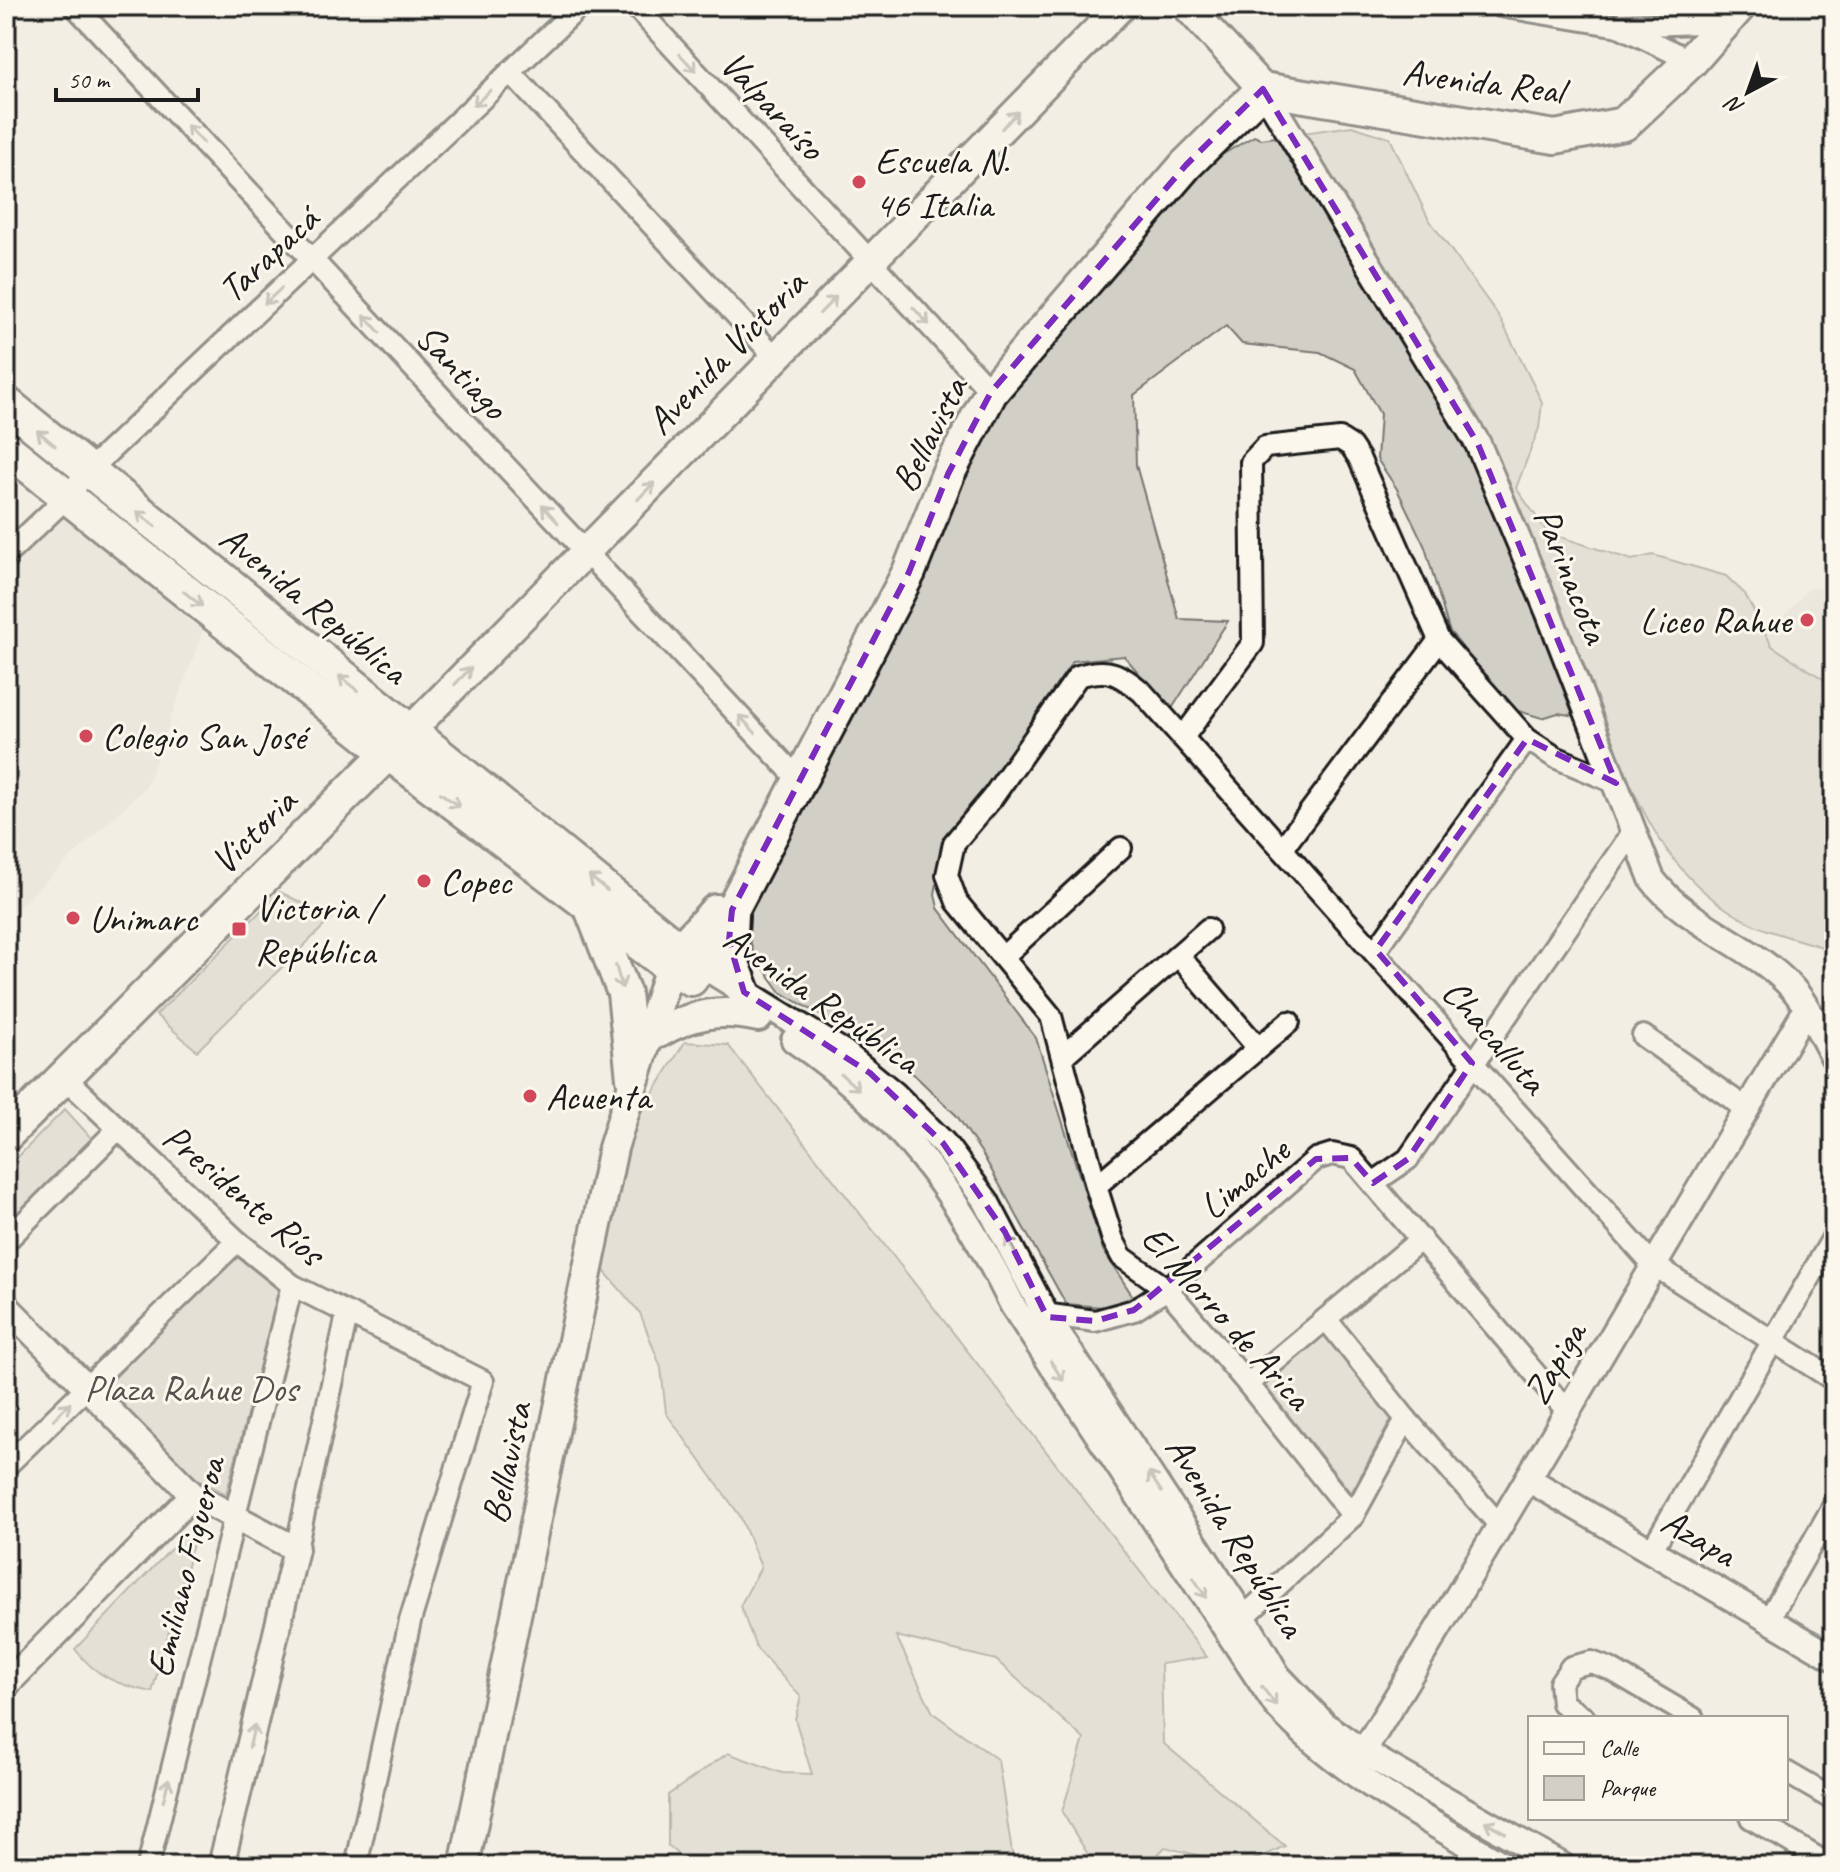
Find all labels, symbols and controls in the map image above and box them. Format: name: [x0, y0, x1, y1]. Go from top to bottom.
street label: Valparaíso: [710, 41, 837, 172]
street label: Avenida Real: [1400, 48, 1573, 115]
scale bar: [56, 52, 198, 102]
north arrow: [1708, 52, 1788, 132]
one-way arrow: [678, 53, 696, 73]
text: 50 m: [68, 65, 111, 95]
one-way arrow: [473, 89, 493, 107]
text: N: [1719, 89, 1750, 121]
one-way arrow: [1000, 111, 1019, 130]
one-way arrow: [185, 124, 204, 144]
place label: Escuela N. 46 Italia: [875, 137, 1010, 228]
marker: Escuela N. 46 Italia: [850, 173, 868, 191]
street label: Tarapacá: [208, 194, 331, 313]
street label: Avenida Victoria: [636, 259, 818, 444]
one-way arrow: [264, 286, 283, 305]
one-way arrow: [818, 296, 837, 315]
one-way arrow: [912, 306, 931, 326]
one-way arrow: [363, 314, 382, 334]
street label: Santiago: [406, 314, 519, 431]
street label: Bellavista: [881, 367, 979, 499]
one-way arrow: [37, 429, 57, 447]
one-way arrow: [636, 481, 655, 501]
street label: Parinacota: [1523, 501, 1621, 652]
one-way arrow: [541, 505, 559, 525]
one-way arrow: [136, 511, 157, 528]
street label: Avenida República: [210, 514, 419, 696]
one-way arrow: [182, 590, 203, 608]
place label: Liceo Rahue: [1640, 597, 1794, 644]
marker: Liceo Rahue: [1798, 611, 1816, 629]
one-way arrow: [454, 666, 473, 686]
one-way arrow: [338, 674, 359, 692]
place label: Colegio San José: [102, 713, 311, 760]
one-way arrow: [737, 714, 756, 734]
marker: Colegio San José: [77, 727, 95, 745]
street label: Victoria: [200, 777, 308, 884]
one-way arrow: [439, 792, 460, 809]
place label: Copec: [440, 858, 513, 905]
marker: Copec: [415, 872, 433, 890]
one-way arrow: [588, 875, 609, 892]
place label: Victoria / República: [255, 884, 387, 975]
place label: Unimarc: [89, 895, 200, 942]
marker: Unimarc: [64, 909, 82, 927]
street label: Avenida República: [715, 915, 931, 1086]
marker: Victoria / República: [230, 920, 248, 938]
one-way arrow: [612, 963, 627, 989]
street label: Chacalluta: [1432, 969, 1559, 1105]
place label: Acuenta: [546, 1073, 654, 1120]
one-way arrow: [840, 1073, 860, 1091]
marker: Acuenta: [521, 1087, 539, 1105]
street label: Presidente Ríos: [153, 1113, 337, 1278]
street label: Limache: [1190, 1126, 1301, 1230]
street label: El Morro de Arica: [1131, 1215, 1324, 1421]
one-way arrow: [1004, 1235, 1020, 1259]
street label: Zapiga: [1513, 1311, 1598, 1412]
one-way arrow: [1049, 1359, 1065, 1382]
park label: Plaza Rahue Dos: [84, 1365, 302, 1412]
street label: Bellavista: [471, 1396, 543, 1528]
one-way arrow: [52, 1402, 72, 1421]
street label: Avenida República: [1155, 1427, 1317, 1648]
street label: Emiliano Figueroa: [136, 1449, 236, 1682]
one-way arrow: [1147, 1472, 1164, 1494]
street label: Azapa: [1653, 1498, 1747, 1579]
one-way arrow: [1192, 1576, 1208, 1599]
one-way arrow: [1261, 1685, 1278, 1706]
legend: [1528, 1716, 1788, 1820]
one-way arrow: [245, 1723, 260, 1749]
text: Calle: [1600, 1733, 1640, 1763]
text: Parque: [1600, 1773, 1657, 1803]
one-way arrow: [160, 1778, 175, 1804]
one-way arrow: [1484, 1819, 1507, 1835]

